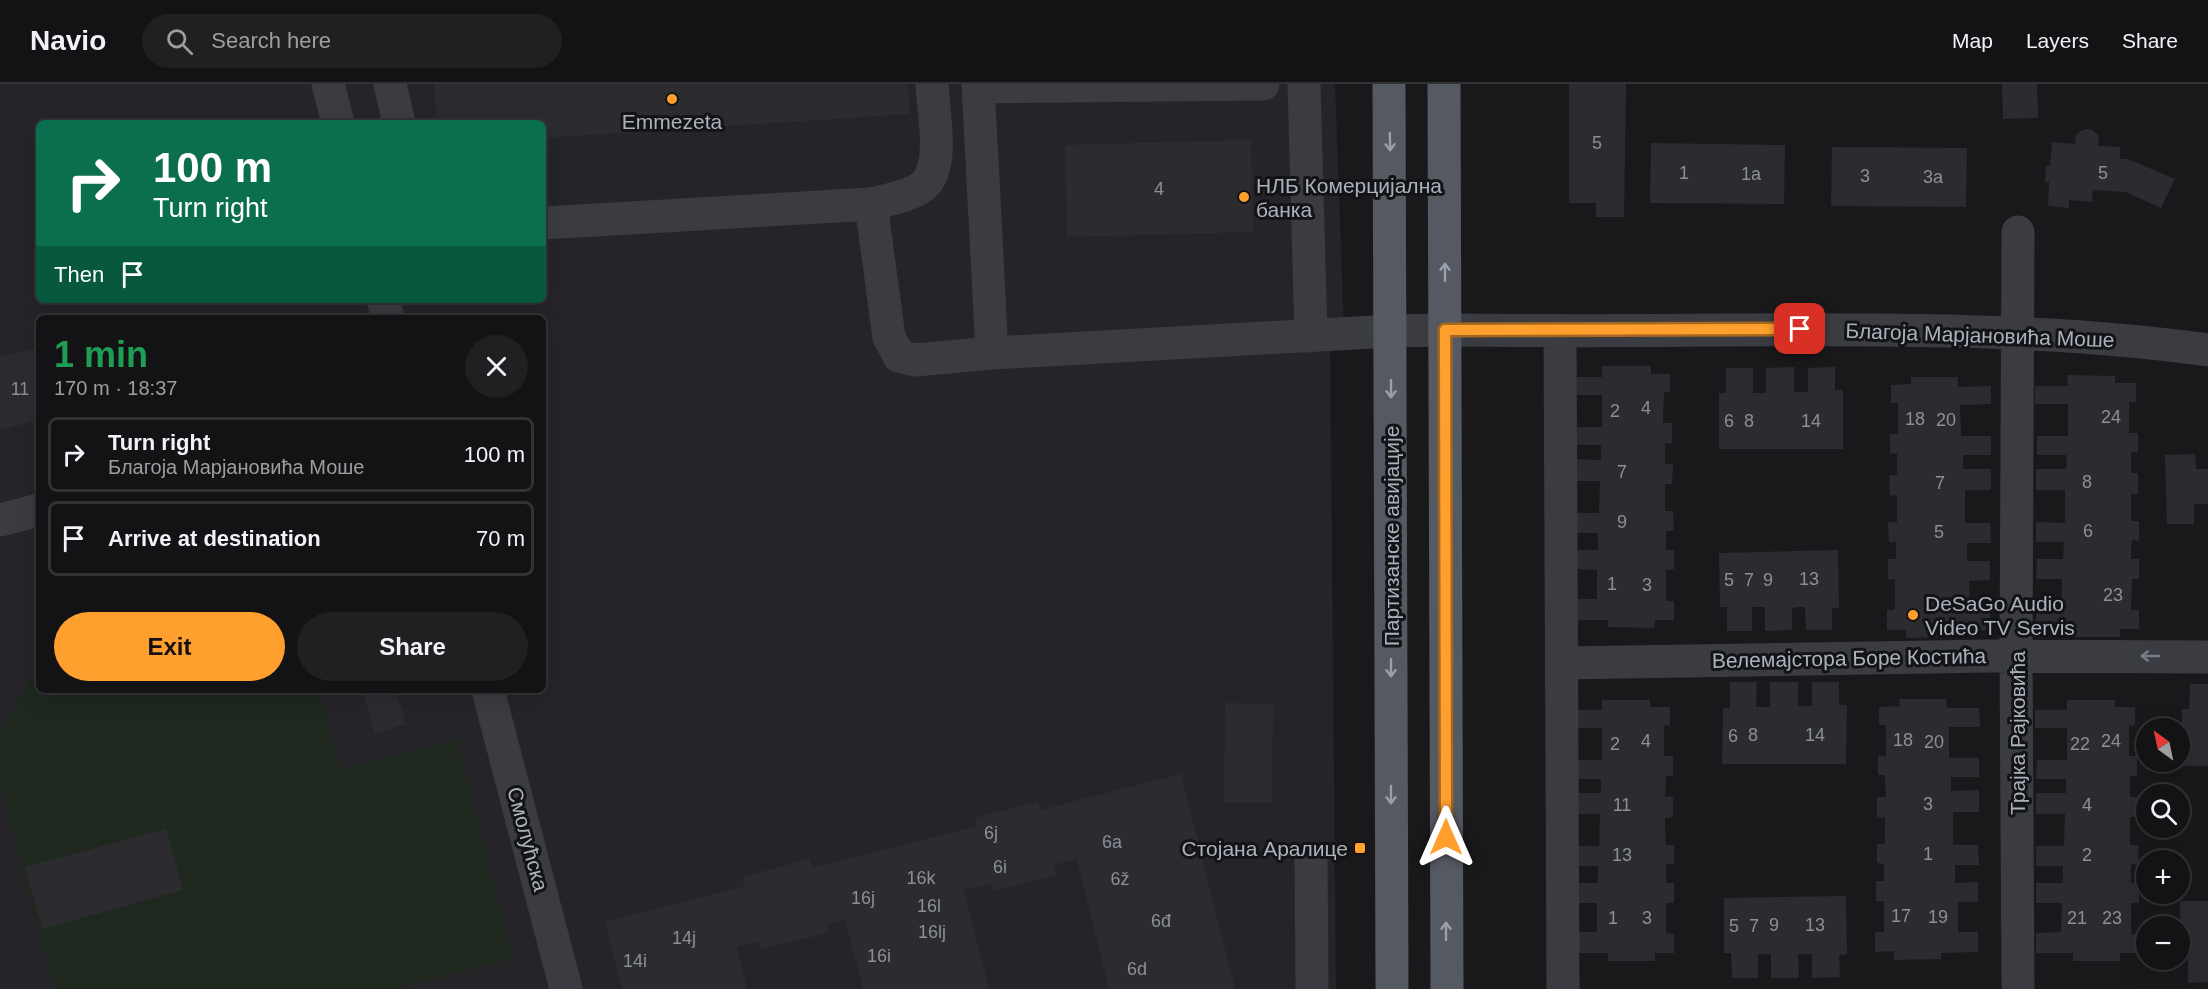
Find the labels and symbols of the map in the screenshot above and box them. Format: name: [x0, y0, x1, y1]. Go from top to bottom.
marker: Emmezeta: [665, 92, 679, 106]
place label: Emmezeta: [622, 110, 722, 133]
one-way arrow: [1384, 132, 1396, 152]
house number: 5: [1592, 133, 1602, 153]
house number: 1: [1679, 163, 1689, 183]
house number: 5: [2098, 163, 2108, 183]
house number: 1a: [1741, 164, 1762, 184]
house number: 3: [1860, 166, 1870, 186]
house number: 3a: [1923, 167, 1944, 187]
place label: НЛБ Комерцијална банка: [1256, 174, 1442, 221]
house number: 4: [1154, 179, 1164, 199]
marker: НЛБ Комерцијална банка: [1237, 190, 1251, 204]
one-way arrow: [1439, 262, 1451, 282]
pin: [1774, 303, 1825, 354]
street label: Благоја Марјановића Моше: [1845, 319, 2115, 351]
house number: 11: [11, 379, 29, 399]
one-way arrow: [1385, 379, 1397, 399]
house number: 4: [1641, 398, 1651, 418]
house number: 2: [1610, 401, 1620, 421]
house number: 24: [2101, 407, 2121, 427]
house number: 18: [1905, 409, 1925, 429]
house number: 20: [1936, 410, 1956, 430]
house number: 6: [1724, 411, 1734, 431]
house number: 8: [1744, 411, 1754, 431]
house number: 14: [1801, 411, 1821, 431]
street label: Партизанске авијације: [1380, 426, 1403, 646]
house number: 7: [1617, 462, 1627, 482]
house number: 8: [2082, 472, 2092, 492]
house number: 7: [1935, 473, 1945, 493]
house number: 9: [1617, 512, 1627, 532]
house number: 6: [2083, 521, 2093, 541]
house number: 5: [1934, 522, 1944, 542]
house number: 13: [1799, 569, 1819, 589]
house number: 5: [1724, 570, 1734, 590]
house number: 7: [1744, 570, 1754, 590]
house number: 9: [1763, 570, 1773, 590]
house number: 1: [1607, 574, 1617, 594]
house number: 3: [1642, 575, 1652, 595]
house number: 23: [2103, 585, 2123, 605]
place label: DeSaGo Audio Video TV Servis: [1925, 592, 2075, 639]
marker: DeSaGo Audio Video TV Servis: [1906, 608, 1920, 622]
street label: Велемајстора Боре Костића: [1712, 644, 1987, 672]
one-way arrow: [2140, 650, 2160, 662]
street label: Трајка Рајковића: [2006, 651, 2029, 815]
one-way arrow: [1385, 658, 1397, 678]
north arrow: [2136, 718, 2190, 772]
house number: 8: [1748, 725, 1758, 745]
house number: 14: [1805, 725, 1825, 745]
house number: 6: [1728, 726, 1738, 746]
house number: 18: [1893, 730, 1913, 750]
house number: 4: [1641, 731, 1651, 751]
house number: 24: [2101, 731, 2121, 751]
house number: 20: [1924, 732, 1944, 752]
house number: 2: [1610, 734, 1620, 754]
house number: 22: [2070, 734, 2090, 754]
street label: Смолућска: [503, 784, 553, 894]
one-way arrow: [1385, 785, 1397, 805]
house number: 3: [1923, 794, 1933, 814]
house number: 11: [1613, 795, 1631, 815]
house number: 4: [2082, 795, 2092, 815]
position arrow: [1414, 805, 1478, 869]
house number: 6j: [984, 823, 998, 843]
house number: 6a: [1102, 832, 1123, 852]
place label: Стојана Аралице: [1181, 837, 1348, 860]
marker: Стојана Аралице: [1353, 841, 1367, 855]
house number: 1: [1923, 844, 1933, 864]
house number: 13: [1612, 845, 1632, 865]
house number: 2: [2082, 845, 2092, 865]
house number: 6i: [993, 857, 1007, 877]
house number: 16k: [906, 868, 937, 888]
house number: 6ž: [1110, 869, 1130, 889]
house number: 16j: [851, 888, 875, 908]
house number: 16l: [917, 896, 941, 916]
house number: 17: [1891, 906, 1911, 926]
house number: 19: [1928, 907, 1948, 927]
house number: 1: [1608, 908, 1618, 928]
house number: 3: [1642, 908, 1652, 928]
house number: 21: [2067, 908, 2087, 928]
house number: 23: [2102, 908, 2122, 928]
house number: 6đ: [1151, 911, 1171, 931]
house number: 9: [1769, 915, 1779, 935]
house number: 13: [1805, 915, 1825, 935]
house number: 5: [1729, 916, 1739, 936]
house number: 7: [1749, 916, 1759, 936]
one-way arrow: [1440, 921, 1452, 941]
house number: 16lj: [918, 922, 946, 942]
house number: 14j: [672, 928, 696, 948]
house number: 16i: [867, 946, 891, 966]
house number: 14i: [623, 951, 647, 971]
house number: 6d: [1127, 959, 1147, 979]

